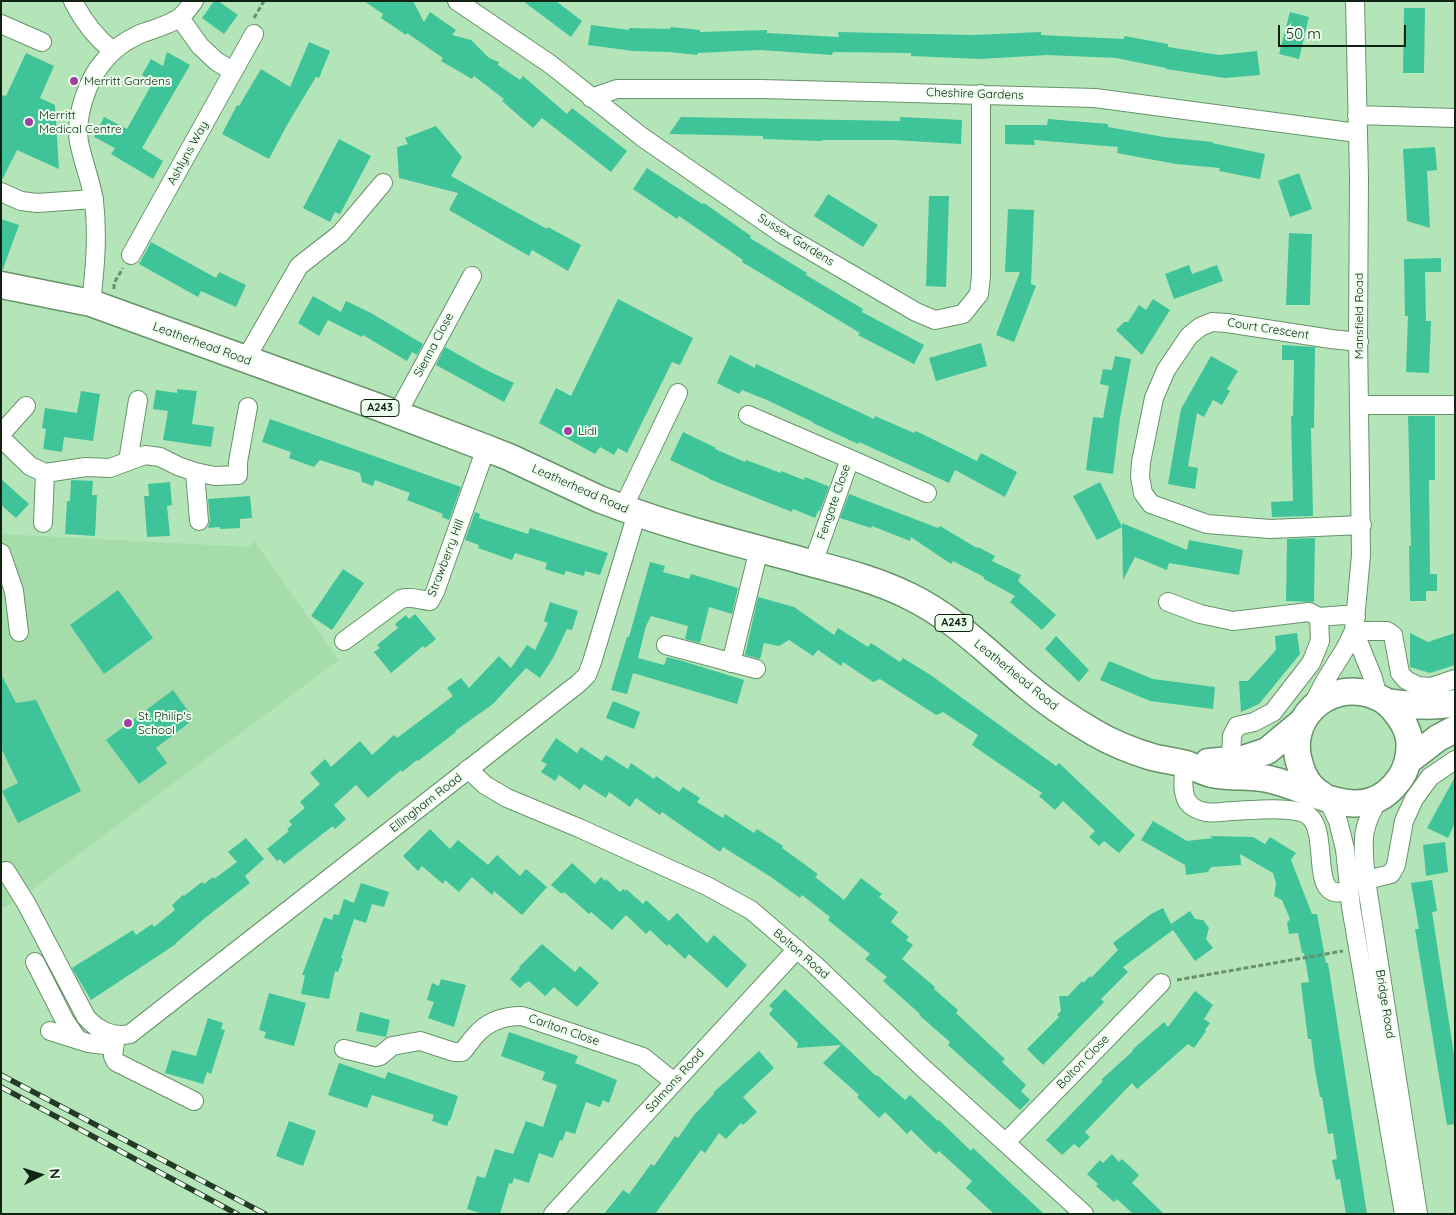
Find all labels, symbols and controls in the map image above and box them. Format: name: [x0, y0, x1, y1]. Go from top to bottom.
scale bar: [1281, 15, 1408, 47]
text: 50 m: [1286, 24, 1321, 43]
place label: Merritt Gardens: [84, 74, 171, 88]
marker: Merritt Gardens: [68, 75, 80, 87]
street label: Cheshire Gardens: [926, 85, 1024, 103]
place label: Merritt Medical Centre: [39, 108, 122, 136]
marker: Merritt Medical Centre: [23, 116, 35, 128]
street label: Ashlyns Way: [164, 118, 212, 188]
street label: Sussex Gardens: [755, 211, 837, 269]
street label: Mansfield Road: [1352, 273, 1366, 359]
street label: Sienna Close: [411, 310, 457, 380]
street label: Court Crescent: [1226, 315, 1310, 343]
street label: Leatherhead Road: [151, 319, 253, 369]
road number: A243: [361, 399, 399, 416]
place label: Lidl: [578, 424, 597, 438]
marker: Lidl: [562, 425, 574, 437]
street label: Leatherhead Road: [530, 461, 630, 517]
street label: Fengate Close: [814, 462, 854, 542]
street label: Strawberry Hill: [425, 517, 467, 599]
road number: A243: [935, 614, 973, 632]
street label: Leatherhead Road: [971, 637, 1061, 713]
place label: St. Philip's School: [138, 709, 191, 737]
marker: St. Philip's School: [122, 717, 134, 729]
street label: Ellingham Road: [387, 770, 465, 836]
street label: Bolton Road: [770, 926, 832, 982]
street label: Bridge Road: [1372, 969, 1398, 1039]
street label: Carlton Close: [527, 1011, 601, 1049]
street label: Bolton Close: [1054, 1032, 1112, 1092]
street label: Salmons Road: [643, 1046, 707, 1116]
north arrow: [15, 1150, 65, 1200]
text: N: [46, 1168, 64, 1180]

